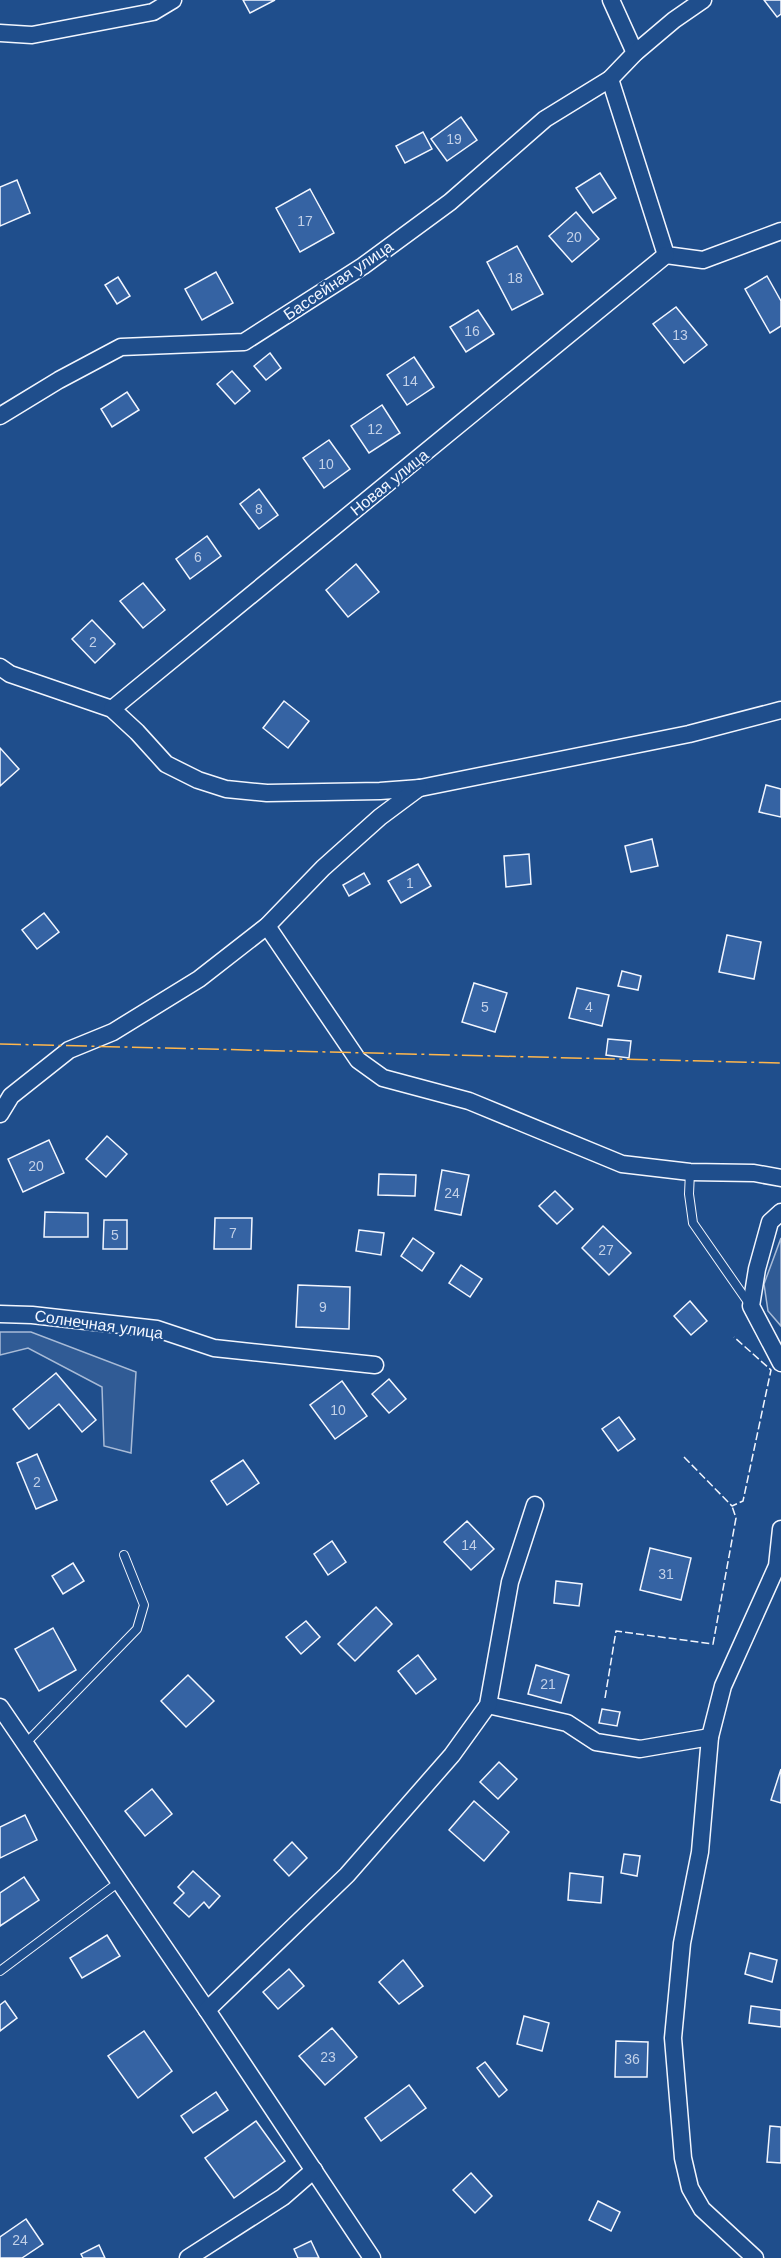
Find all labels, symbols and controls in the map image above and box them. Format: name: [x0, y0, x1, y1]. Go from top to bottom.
house number: 19: [446, 131, 462, 147]
house number: 17: [297, 213, 313, 229]
house number: 20: [566, 229, 582, 245]
street label: Бассейная улица: [280, 238, 396, 323]
house number: 18: [507, 270, 523, 286]
house number: 16: [464, 323, 480, 339]
house number: 13: [672, 327, 688, 343]
house number: 14: [402, 373, 418, 389]
house number: 12: [367, 421, 383, 437]
street label: Новая улица: [347, 446, 432, 519]
house number: 10: [318, 456, 334, 472]
house number: 8: [255, 501, 263, 517]
house number: 6: [194, 549, 202, 565]
house number: 2: [89, 634, 97, 650]
house number: 1: [406, 875, 414, 891]
house number: 5: [481, 999, 489, 1015]
house number: 4: [585, 999, 593, 1015]
house number: 20: [28, 1158, 44, 1174]
house number: 24: [444, 1185, 460, 1201]
house number: 7: [229, 1225, 237, 1241]
house number: 5: [111, 1227, 119, 1243]
house number: 27: [598, 1242, 614, 1258]
house number: 9: [319, 1299, 327, 1315]
street label: Солнечная улица: [33, 1307, 164, 1342]
house number: 10: [330, 1402, 346, 1418]
house number: 2: [33, 1474, 41, 1490]
house number: 14: [461, 1537, 477, 1553]
house number: 31: [658, 1566, 674, 1582]
house number: 21: [540, 1676, 556, 1692]
house number: 23: [320, 2049, 336, 2065]
house number: 36: [624, 2051, 640, 2067]
house number: 24: [12, 2232, 28, 2248]

